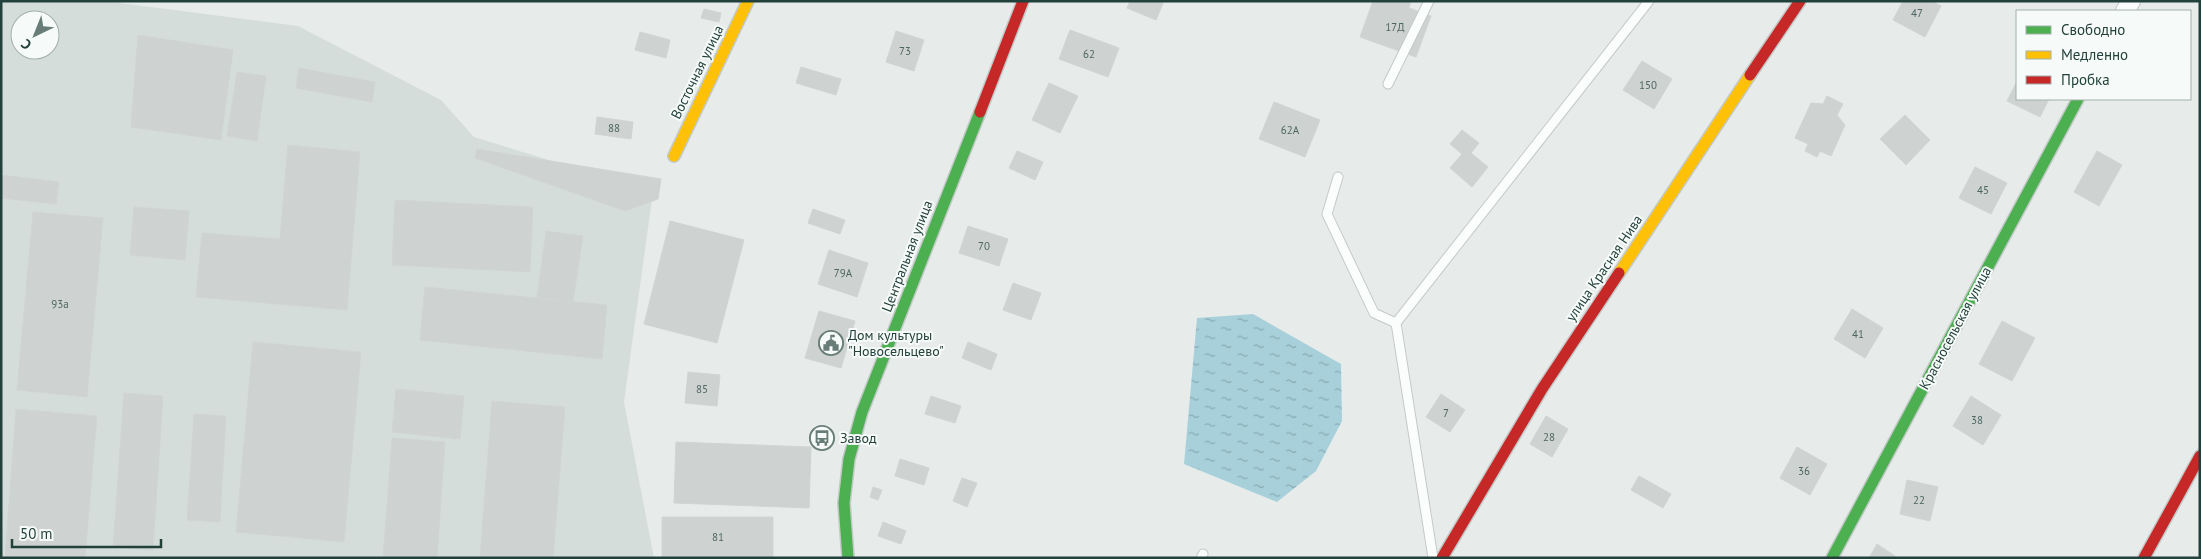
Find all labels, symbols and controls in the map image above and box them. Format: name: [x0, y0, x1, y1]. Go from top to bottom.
house number: 47: [1911, 6, 1923, 20]
north arrow: [10, 10, 60, 60]
legend: [2016, 10, 2191, 100]
house number: 17Д: [1385, 20, 1405, 34]
text: Свободно: [2061, 20, 2125, 39]
street label: Восточная улица: [667, 22, 727, 122]
text: С: [17, 35, 35, 54]
house number: 73: [899, 44, 911, 58]
text: Медленно: [2061, 45, 2128, 64]
house number: 62: [1083, 47, 1095, 61]
text: Пробка: [2061, 70, 2110, 89]
house number: 150: [1639, 78, 1657, 92]
house number: 88: [608, 121, 620, 135]
house number: 62А: [1281, 123, 1300, 137]
house number: 45: [1977, 183, 1989, 197]
street label: Центральная улица: [877, 198, 937, 314]
street label: улица Красная Нива: [1562, 211, 1646, 325]
house number: 70: [978, 239, 990, 253]
street label: Красносельская улица: [1915, 263, 1995, 393]
house number: 79А: [834, 266, 853, 280]
house number: 93а: [51, 297, 69, 311]
place label: Дом культуры "Новосельцево": [848, 326, 944, 360]
house number: 41: [1852, 327, 1864, 341]
public building icon: Дом культуры "Новосельцево": [818, 330, 844, 356]
house number: 85: [696, 382, 708, 396]
house number: 7: [1443, 406, 1449, 420]
house number: 38: [1971, 413, 1983, 427]
bus stop icon: Завод: [809, 425, 835, 451]
place label: Завод: [840, 429, 877, 447]
house number: 28: [1543, 430, 1555, 444]
house number: 36: [1798, 464, 1810, 478]
house number: 22: [1913, 493, 1925, 507]
scale bar: [12, 516, 161, 548]
text: 50 m: [20, 524, 53, 543]
house number: 81: [712, 530, 724, 544]

